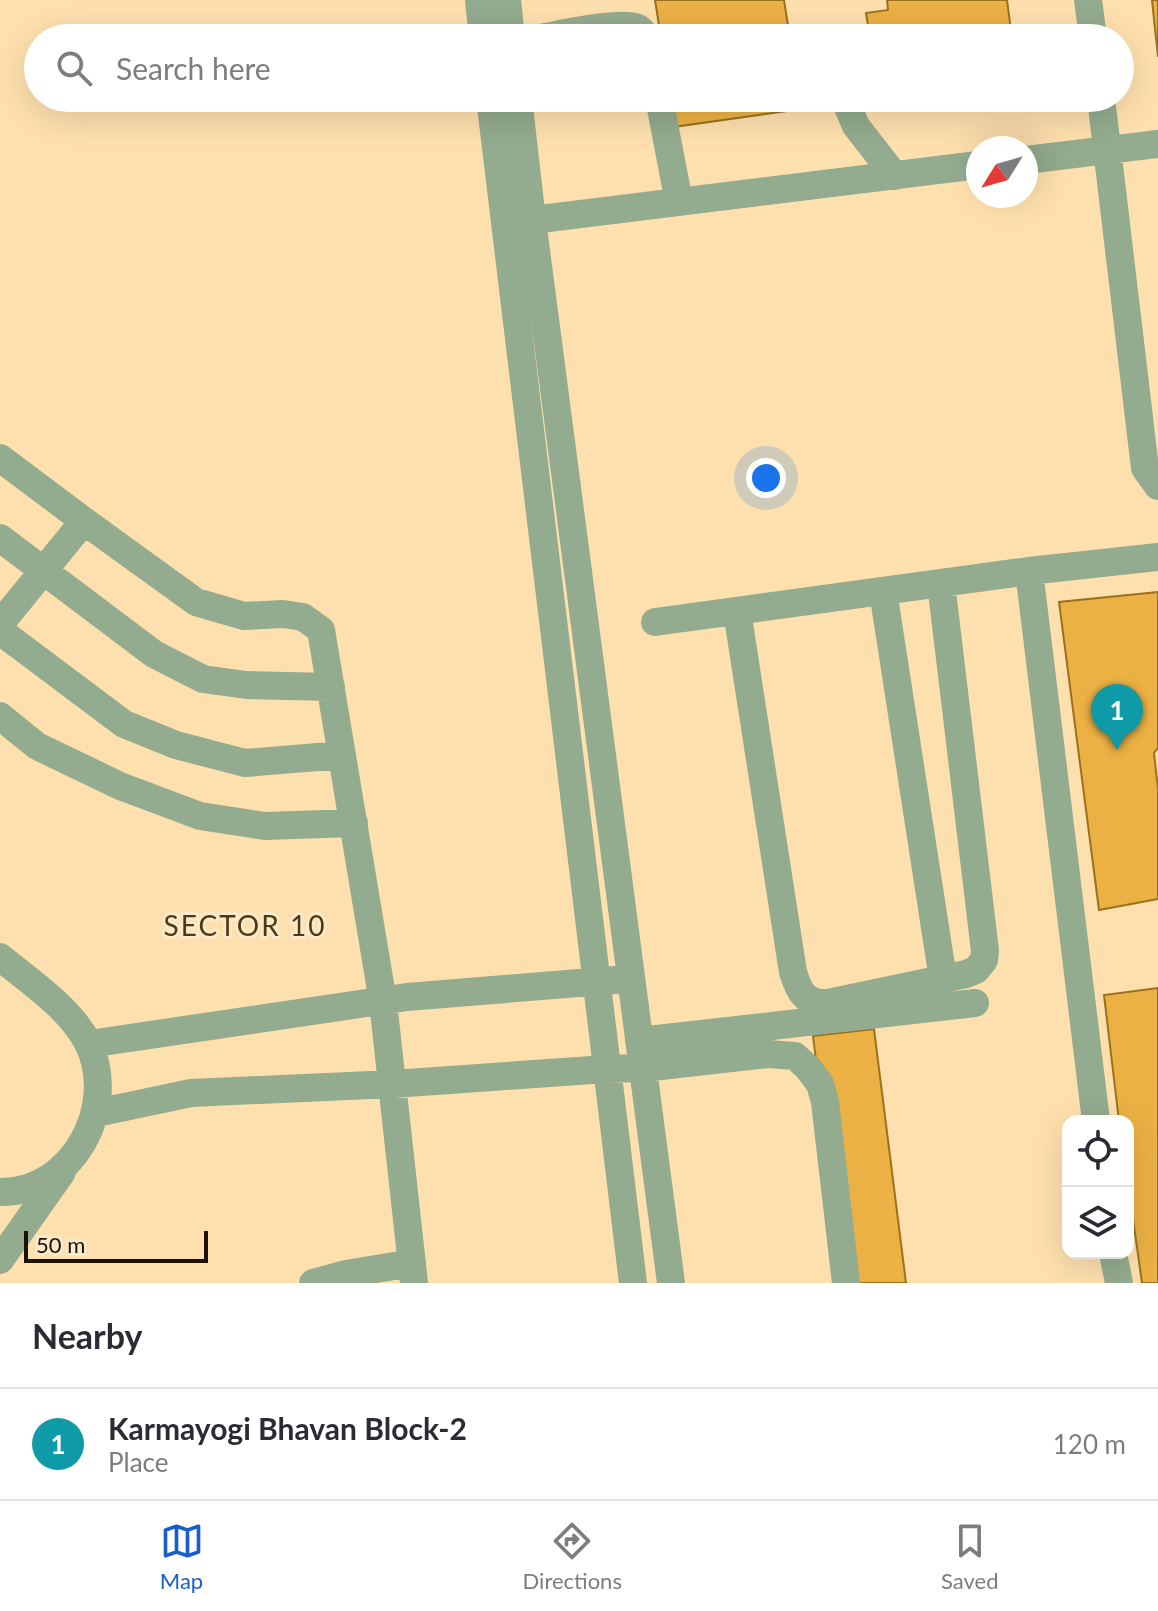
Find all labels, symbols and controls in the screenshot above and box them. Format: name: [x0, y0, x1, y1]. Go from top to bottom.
search box: [24, 24, 1134, 112]
icon: search: [52, 46, 96, 90]
text: Search here: [116, 50, 271, 86]
north arrow: [966, 136, 1038, 208]
your location: [746, 458, 786, 498]
pin: 1: [1091, 684, 1143, 750]
district label: SECTOR 10: [164, 908, 326, 942]
map controls: [1062, 1115, 1134, 1259]
button: locate: [1062, 1115, 1134, 1187]
button: layers: [1062, 1187, 1134, 1259]
scale bar: [24, 1227, 208, 1263]
text: 50 m: [36, 1231, 85, 1258]
text: Nearby: [32, 1315, 143, 1356]
text: Karmayogi Bhavan Block-2: [108, 1410, 467, 1446]
text: 1: [50, 1428, 66, 1460]
text: 120 m: [1053, 1428, 1126, 1460]
text: Place: [108, 1446, 169, 1478]
tab: Map: [160, 1519, 204, 1594]
tab: Directions: [523, 1519, 622, 1594]
tab: Saved: [941, 1519, 998, 1594]

